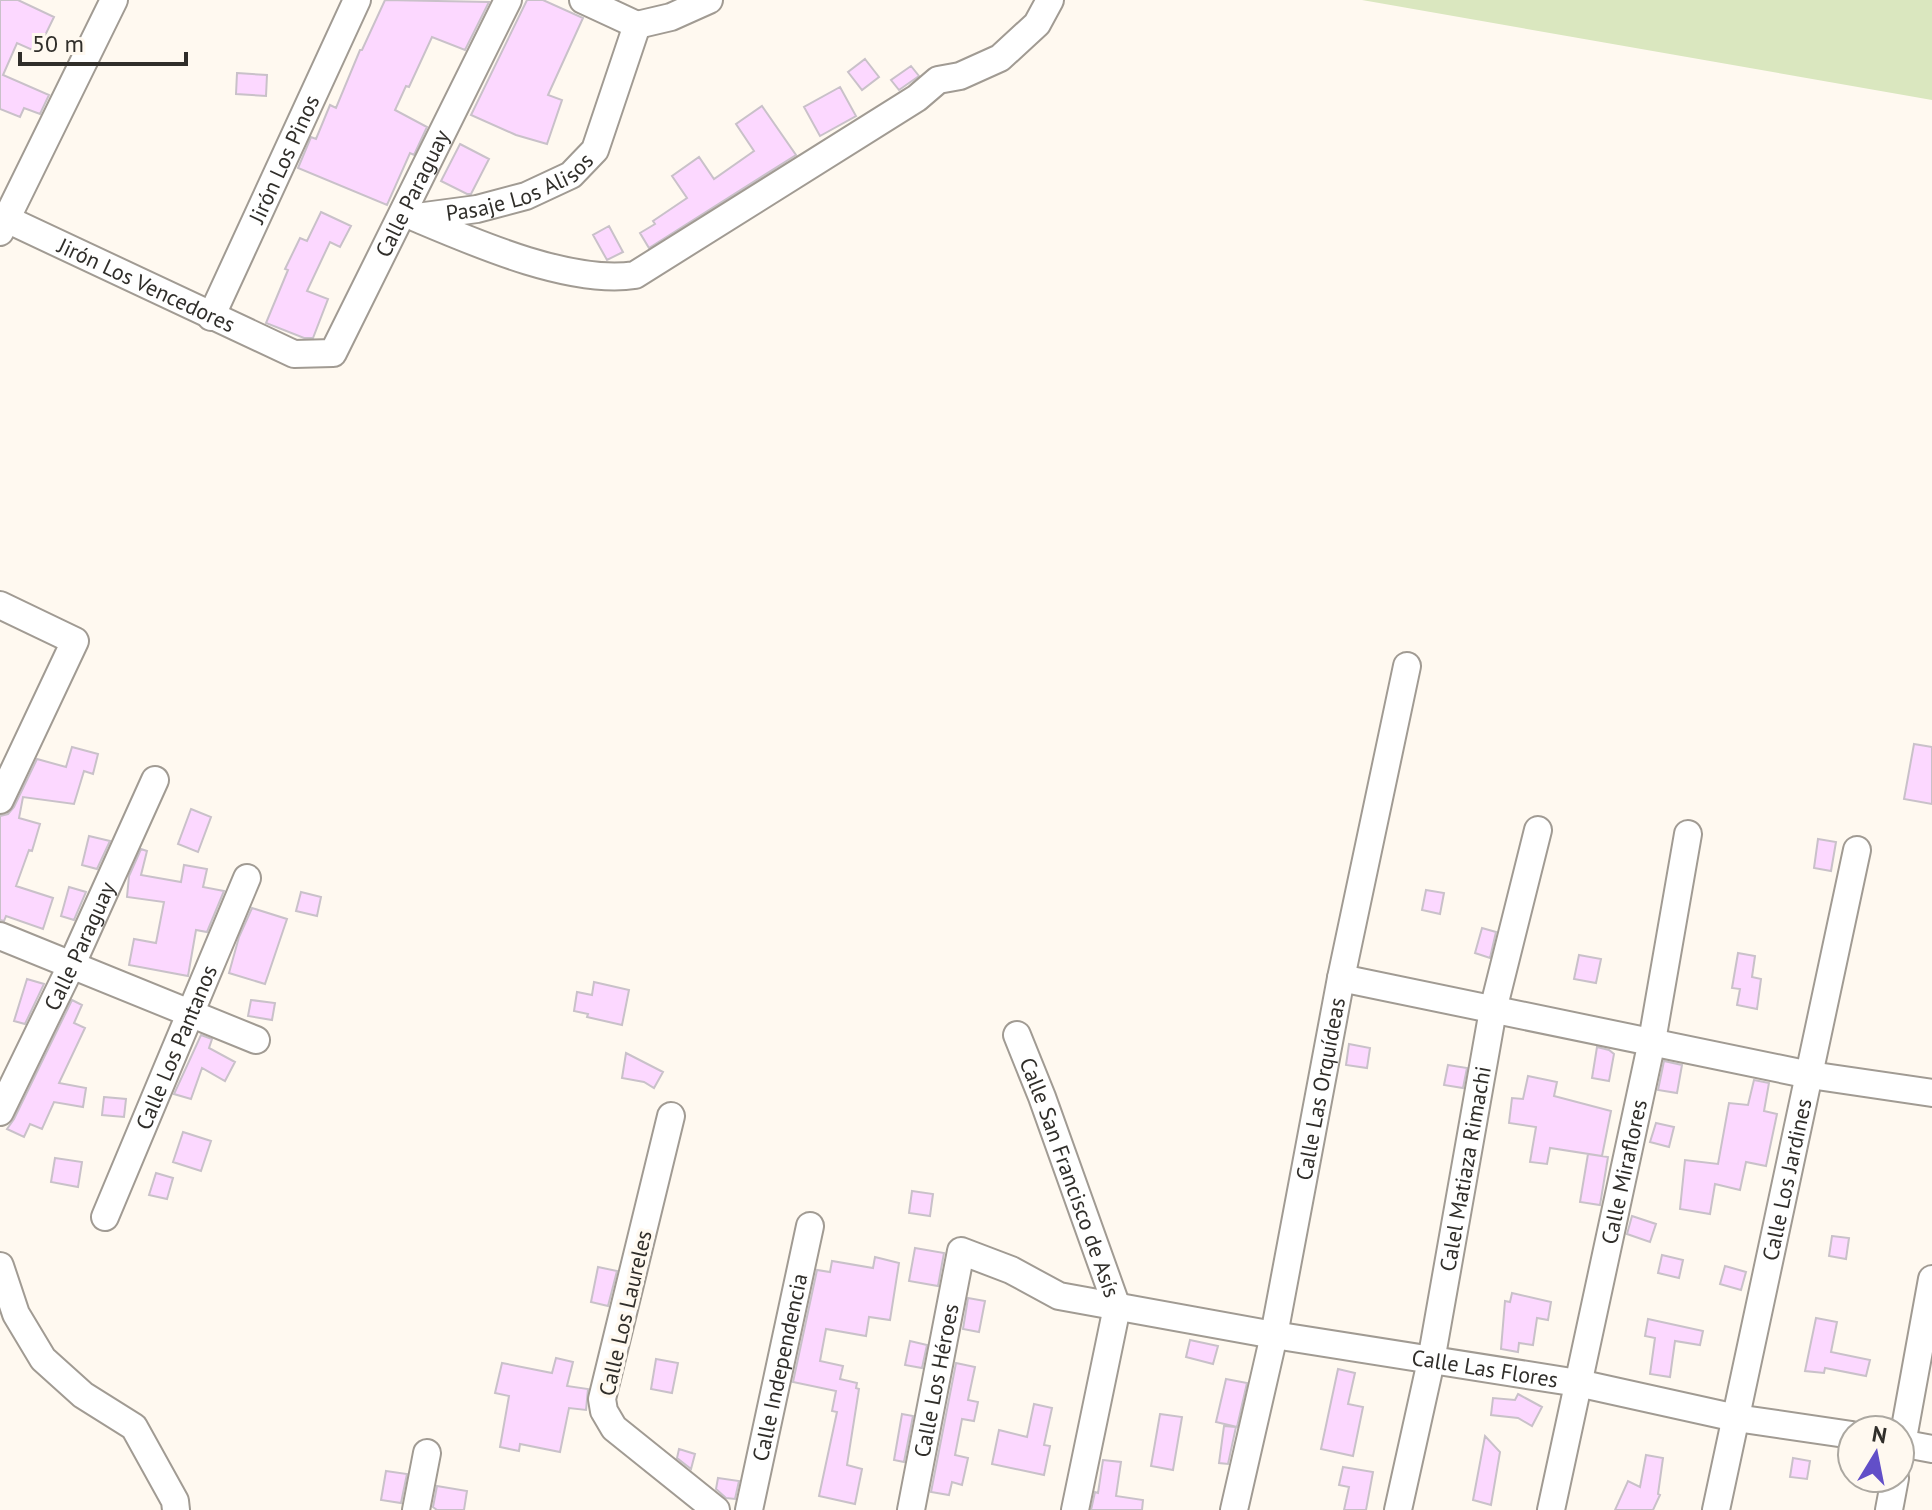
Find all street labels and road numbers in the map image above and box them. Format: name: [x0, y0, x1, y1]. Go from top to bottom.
street label: Jirón Los Pinos: [242, 90, 325, 228]
street label: Calle Paraguay: [369, 124, 456, 262]
street label: Pasaje Los Alisos: [444, 147, 599, 227]
street label: Jirón Los Vencedores: [53, 231, 240, 338]
street label: Calle Paraguay: [38, 877, 122, 1015]
street label: Calle Los Pantanos: [129, 961, 223, 1134]
street label: Calle Las Orquídeas: [1289, 995, 1351, 1183]
street label: Calle San Francisco de Asís: [1014, 1053, 1126, 1301]
street label: Calel Matiaza Rimachi: [1433, 1064, 1497, 1273]
street label: Calle Los Jardines: [1756, 1096, 1818, 1263]
street label: Calle Miraflores: [1595, 1097, 1653, 1247]
street label: Calle Los Laureles: [592, 1227, 658, 1399]
street label: Calle Independencia: [746, 1271, 813, 1464]
street label: Calle Los Héroes: [908, 1301, 965, 1460]
street label: Calle Las Flores: [1410, 1343, 1560, 1394]

